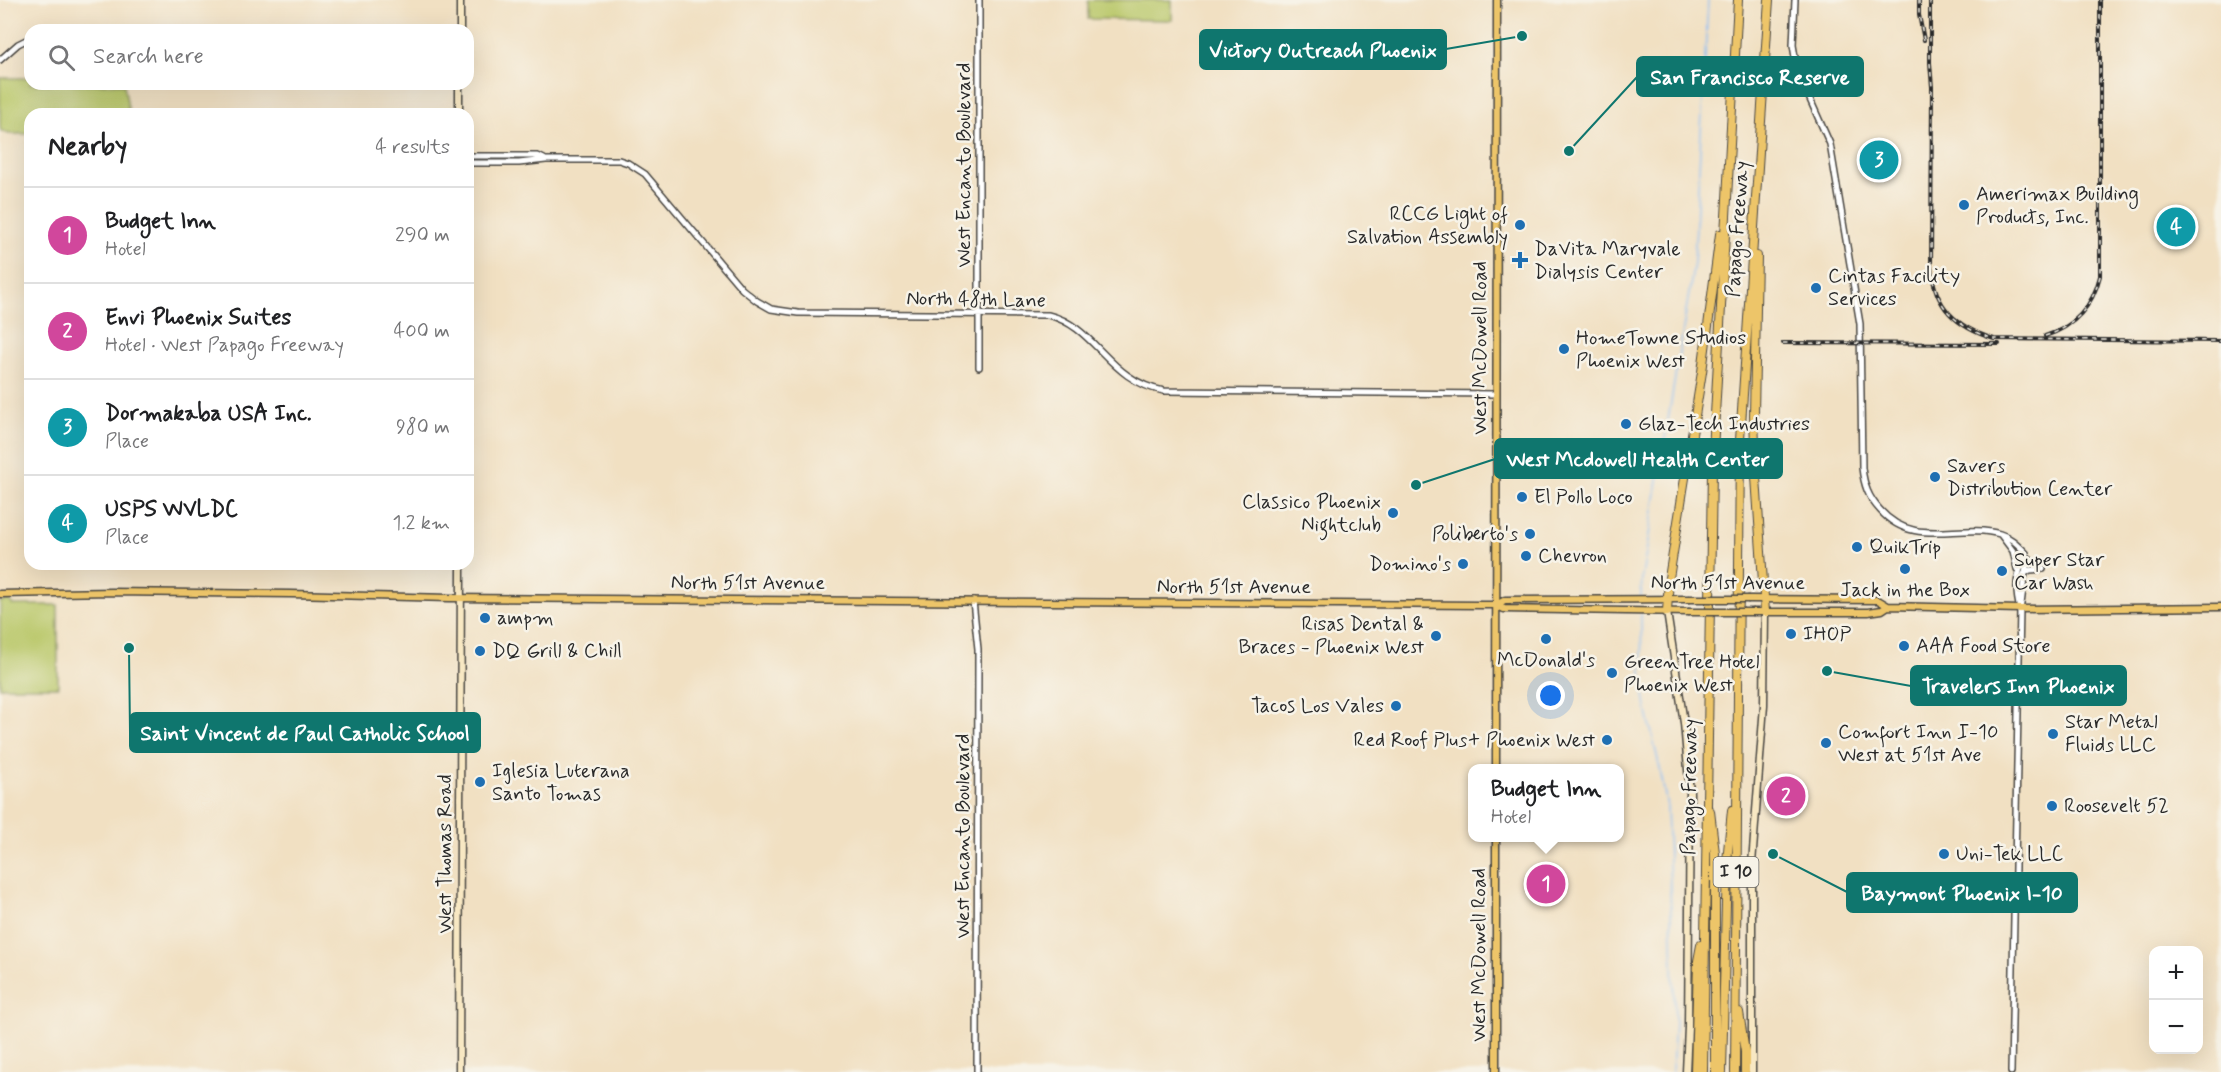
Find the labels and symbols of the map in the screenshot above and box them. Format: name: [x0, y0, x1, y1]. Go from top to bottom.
callout: Victory Outreach Phoenix: [1200, 30, 1446, 69]
text: Victory Outreach Phoenix: [1209, 37, 1437, 65]
callout: San Francisco Reserve: [1637, 57, 1863, 96]
street label: West Encanto Boulevard: [951, 63, 978, 267]
text: San Francisco Reserve: [1650, 64, 1850, 92]
pin: 3: [1860, 138, 1898, 182]
street label: Papago Freeway: [1720, 160, 1757, 298]
place label: Amerimax Building Products, Inc.: [1976, 181, 2139, 231]
marker: Amerimax Building Products, Inc.: [1957, 198, 1971, 212]
place label: RCCG Light of Salvation Assembly: [1347, 201, 1508, 251]
pin: 4: [2156, 204, 2196, 250]
marker: RCCG Light of Salvation Assembly: [1513, 218, 1527, 232]
place label: DaVita Maryvale Dialysis Center: [1534, 236, 1681, 286]
marker: DaVita Maryvale Dialysis Center: [1511, 251, 1529, 269]
street label: West McDowell Road: [1467, 261, 1494, 435]
place label: Cintas Facility Services: [1828, 263, 1960, 313]
marker: Cintas Facility Services: [1809, 281, 1823, 295]
street label: North 48th Lane: [906, 285, 1046, 315]
place label: HomeTowne Studios Phoenix West: [1576, 325, 1746, 375]
marker: HomeTowne Studios Phoenix West: [1557, 342, 1571, 356]
place label: Glaz-Tech Industries: [1638, 411, 1810, 438]
marker: Glaz-Tech Industries: [1619, 417, 1633, 431]
callout: West Mcdowell Health Center: [1495, 439, 1782, 478]
text: West Mcdowell Health Center: [1505, 446, 1770, 474]
place label: Savers Distribution Center: [1947, 453, 2113, 503]
marker: Savers Distribution Center: [1928, 470, 1942, 484]
place label: El Pollo Loco: [1534, 484, 1633, 511]
place label: Classico Phoenix Nightclub: [1242, 489, 1381, 541]
marker: El Pollo Loco: [1515, 490, 1529, 504]
marker: Classico Phoenix Nightclub: [1386, 506, 1400, 520]
place label: Poliberto's: [1432, 521, 1518, 548]
marker: Poliberto's: [1523, 527, 1537, 541]
place label: QuikTrip: [1869, 534, 1941, 561]
marker: QuikTrip: [1850, 540, 1864, 554]
place label: Chevron: [1538, 543, 1607, 570]
place label: Super Star Car Wash: [2014, 547, 2105, 597]
marker: Chevron: [1519, 549, 1533, 563]
place label: Domino's: [1369, 551, 1451, 578]
marker: Domino's: [1456, 557, 1470, 571]
marker: Jack in the Box: [1898, 562, 1912, 576]
marker: Super Star Car Wash: [1995, 564, 2009, 578]
street label: North 51st Avenue: [671, 570, 825, 597]
street label: North 51st Avenue: [1651, 570, 1805, 597]
street label: North 51st Avenue: [1157, 574, 1311, 601]
place label: Jack in the Box: [1840, 577, 1970, 604]
place label: ampm: [497, 605, 554, 632]
marker: ampm: [478, 611, 492, 625]
place label: Risas Dental & Braces - Phoenix West: [1238, 611, 1424, 661]
place label: IHOP: [1803, 621, 1852, 648]
marker: IHOP: [1784, 627, 1798, 641]
marker: Risas Dental & Braces - Phoenix West: [1429, 629, 1443, 643]
marker: McDonald's: [1539, 632, 1553, 646]
place label: AAA Food Store: [1916, 633, 2051, 660]
place label: DQ Grill & Chill: [492, 638, 622, 665]
marker: AAA Food Store: [1897, 639, 1911, 653]
marker: DQ Grill & Chill: [473, 644, 487, 658]
place label: McDonald's: [1497, 647, 1595, 674]
place label: GreenTree Hotel Phoenix West: [1624, 649, 1759, 699]
marker: GreenTree Hotel Phoenix West: [1605, 666, 1619, 680]
callout: Travelers Inn Phoenix: [1911, 666, 2126, 705]
text: Travelers Inn Phoenix: [1922, 673, 2115, 701]
your location: [1536, 681, 1565, 710]
place label: Tacos Los Vales: [1251, 693, 1384, 720]
marker: Tacos Los Vales: [1389, 699, 1403, 713]
place label: Star Metal Fluids LLC: [2065, 709, 2158, 759]
callout: Saint Vincent de Paul Catholic School: [130, 713, 480, 752]
street label: Papago Freeway: [1675, 719, 1706, 856]
place label: Comfort Inn I-10 West at 51st Ave: [1838, 719, 1998, 769]
text: Saint Vincent de Paul Catholic School: [140, 720, 470, 748]
place label: Red Roof Plus+ Phoenix West: [1354, 727, 1595, 754]
marker: Star Metal Fluids LLC: [2046, 727, 2060, 741]
marker: Red Roof Plus+ Phoenix West: [1600, 733, 1614, 747]
street label: West Encanto Boulevard: [950, 734, 977, 938]
marker: Comfort Inn I-10 West at 51st Ave: [1819, 736, 1833, 750]
place label: Iglesia Luterana Santo Tomas: [492, 758, 630, 808]
street label: West Thomas Road: [432, 774, 459, 934]
pin: 2: [1766, 774, 1806, 818]
marker: Iglesia Luterana Santo Tomas: [473, 775, 487, 789]
place label: Roosevelt 52: [2064, 793, 2169, 820]
marker: Roosevelt 52: [2045, 799, 2059, 813]
place label: Uni-Tek LLC: [1956, 841, 2063, 868]
marker: Uni-Tek LLC: [1937, 847, 1951, 861]
road number: I 10: [1714, 857, 1758, 887]
pin: 1: [1526, 862, 1566, 906]
street label: West McDowell Road: [1466, 868, 1493, 1042]
callout: Baymont Phoenix I-10: [1847, 873, 2077, 912]
text: Baymont Phoenix I-10: [1861, 880, 2063, 908]

